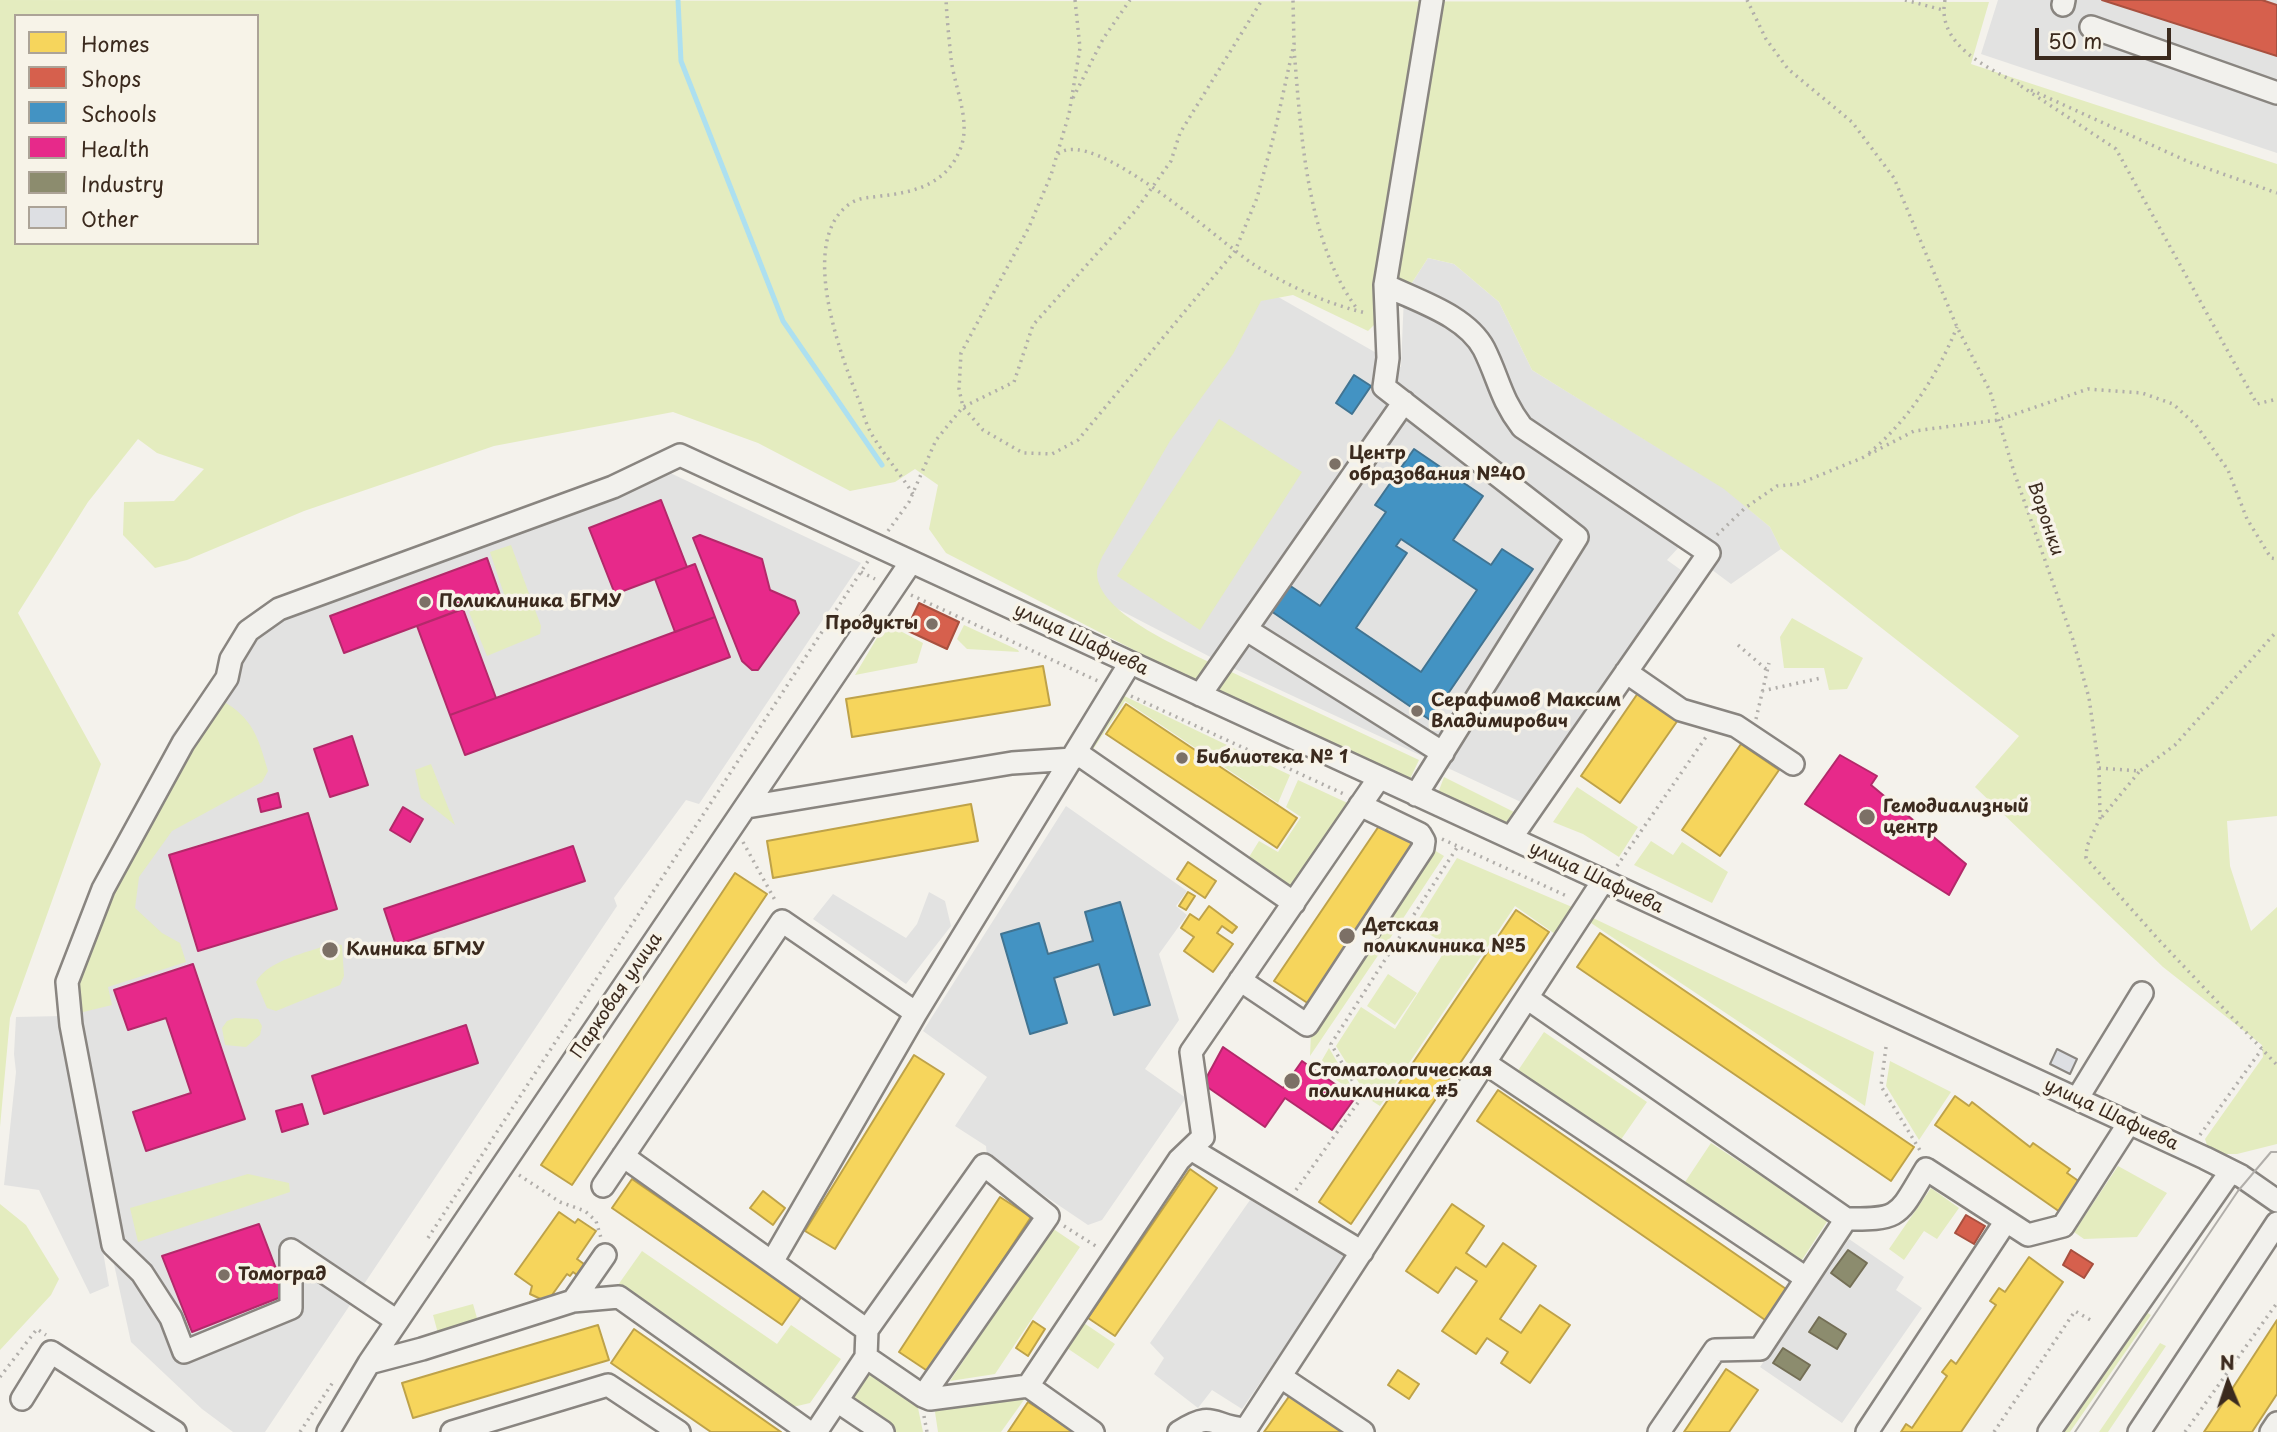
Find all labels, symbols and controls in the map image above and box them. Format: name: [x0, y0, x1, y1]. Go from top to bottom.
legend: [14, 14, 259, 245]
scale bar: [2039, 14, 2176, 58]
text: 50 m: [2048, 24, 2102, 56]
text: Homes: [81, 27, 149, 59]
text: Shops: [81, 62, 141, 94]
text: Schools: [81, 97, 157, 129]
text: Health: [81, 132, 149, 164]
text: Industry: [81, 167, 164, 199]
text: Other: [81, 202, 139, 234]
place label: Центр образования №40: [1349, 443, 1525, 486]
marker: Центр образования №40: [1327, 456, 1343, 472]
street label: Воронки: [2022, 479, 2068, 559]
place label: Поликлиника БГМУ: [439, 591, 622, 613]
marker: Поликлиника БГМУ: [417, 594, 433, 610]
street label: улица Шафиева: [1011, 599, 1151, 681]
place label: Продукты: [825, 613, 918, 635]
marker: Продукты: [924, 616, 940, 632]
place label: Серафимов Максим Владимирович: [1431, 690, 1622, 732]
marker: Серафимов Максим Владимирович: [1409, 703, 1425, 719]
place label: Библиотека № 1: [1196, 747, 1348, 769]
marker: Библиотека № 1: [1174, 750, 1190, 766]
place label: Гемодиализный центр: [1883, 796, 2029, 838]
marker: Гемодиализный центр: [1857, 807, 1877, 827]
street label: улица Шафиева: [1526, 837, 1666, 919]
place label: Детская поликлиника №5: [1363, 915, 1526, 958]
marker: Детская поликлиника №5: [1337, 926, 1357, 946]
street label: Парковая улица: [567, 929, 667, 1063]
place label: Клиника БГМУ: [346, 939, 485, 961]
marker: Клиника БГМУ: [320, 940, 340, 960]
place label: Стоматологическая поликлиника #5: [1308, 1060, 1492, 1102]
marker: Стоматологическая поликлиника #5: [1282, 1071, 1302, 1091]
street label: улица Шафиева: [2041, 1074, 2181, 1156]
place label: Томоград: [238, 1264, 326, 1286]
marker: Томоград: [216, 1267, 232, 1283]
north arrow: [2193, 1348, 2263, 1418]
text: N: [2219, 1348, 2235, 1376]

